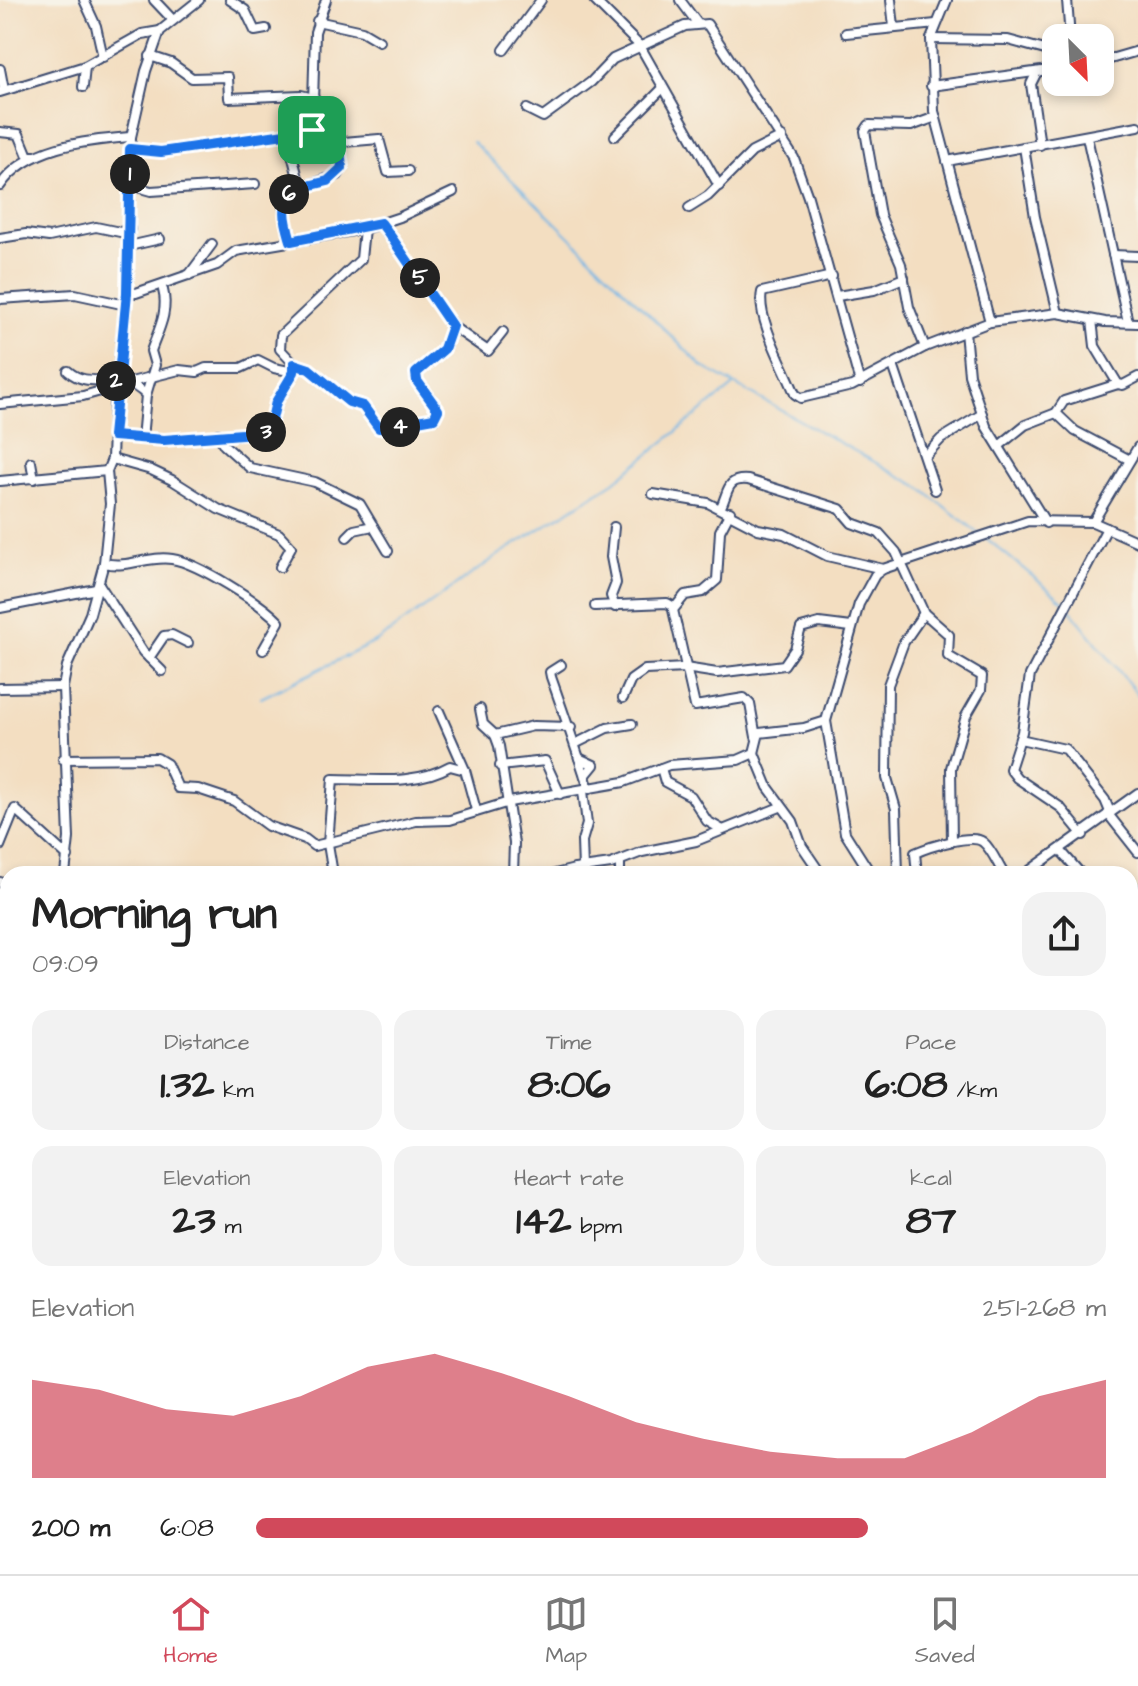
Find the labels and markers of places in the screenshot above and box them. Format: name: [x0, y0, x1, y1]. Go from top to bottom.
pin: [278, 96, 346, 164]
pin: 1: [110, 154, 150, 194]
pin: 6: [269, 174, 309, 214]
pin: 5: [400, 258, 440, 298]
pin: 2: [96, 361, 136, 401]
pin: 4: [380, 407, 420, 447]
pin: 3: [246, 412, 286, 452]

